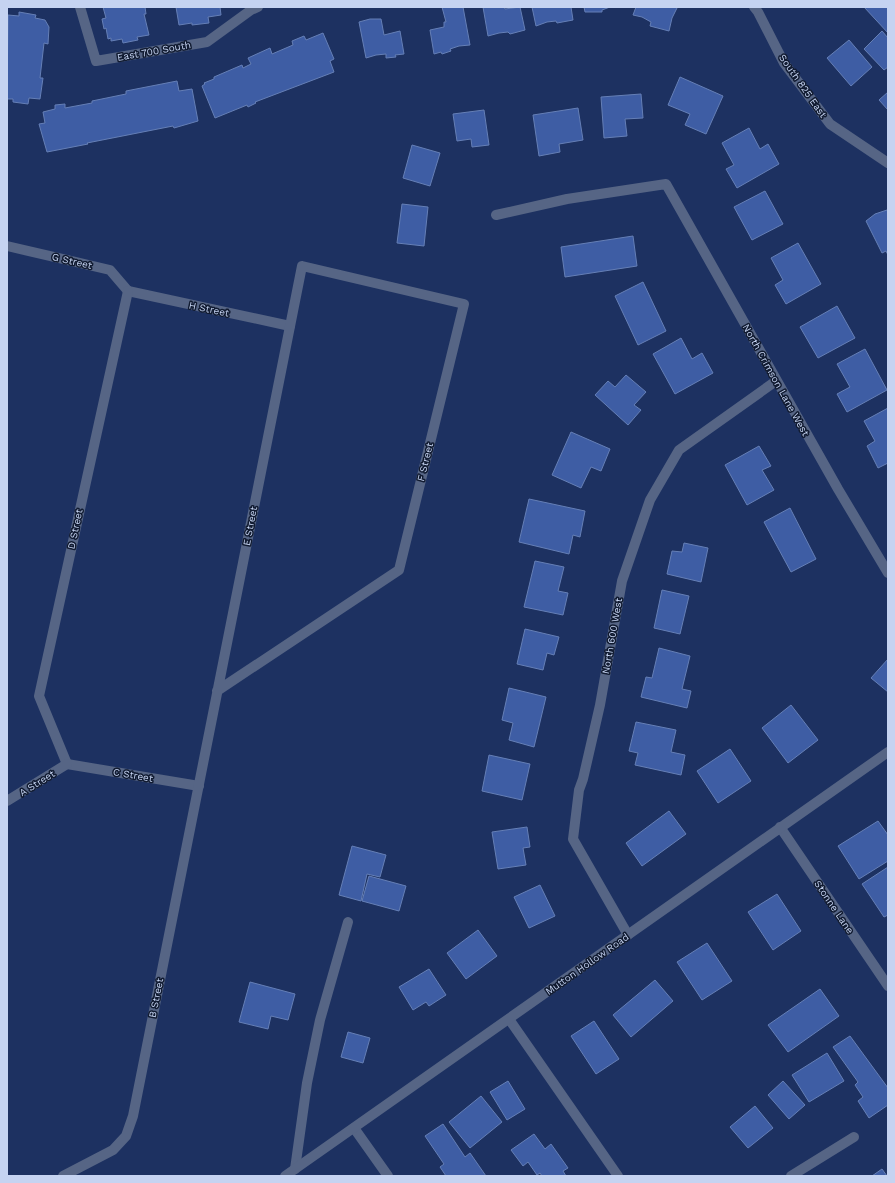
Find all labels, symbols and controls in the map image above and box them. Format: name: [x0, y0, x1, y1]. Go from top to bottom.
street label: East 700 South: [116, 39, 192, 63]
street label: South 825 East: [777, 52, 830, 121]
street label: G Street: [51, 251, 94, 271]
street label: H Street: [188, 299, 231, 319]
street label: North Crimson Lane West: [741, 322, 812, 439]
street label: F Street: [415, 441, 435, 482]
street label: E Street: [241, 505, 259, 547]
street label: D Street: [65, 507, 85, 550]
street label: North 600 West: [600, 596, 624, 675]
street label: C Street: [112, 766, 155, 784]
street label: A Street: [17, 767, 57, 798]
street label: Stonne Lane: [812, 878, 856, 936]
street label: Mutton Hollow Road: [543, 931, 631, 997]
street label: B Street: [147, 977, 165, 1019]

